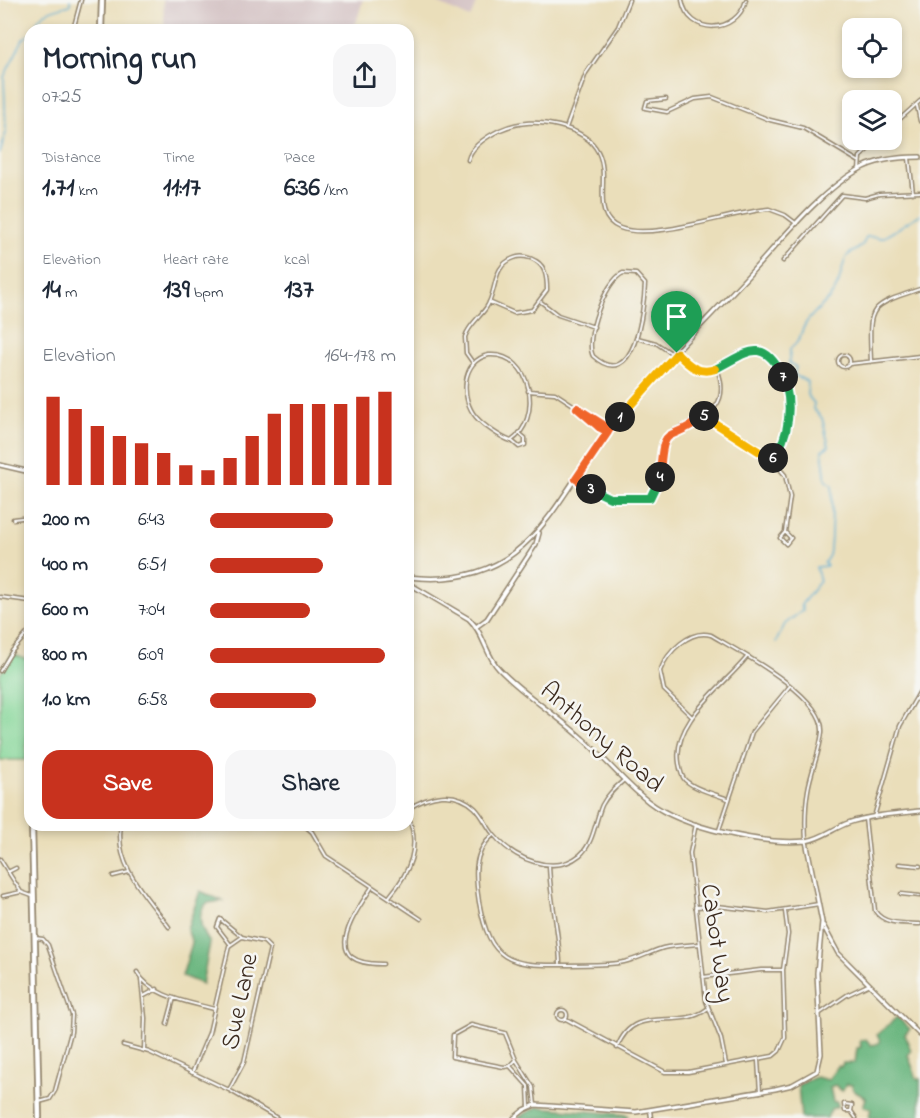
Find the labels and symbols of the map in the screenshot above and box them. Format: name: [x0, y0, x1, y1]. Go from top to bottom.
pin: [651, 291, 702, 353]
pin: 7: [768, 362, 798, 392]
pin: 5: [689, 401, 719, 431]
pin: 1: [605, 402, 635, 432]
pin: 6: [758, 443, 788, 473]
pin: 4: [645, 462, 675, 492]
pin: 3: [576, 474, 606, 504]
street label: Anthony Road: [531, 673, 672, 803]
street label: Cabot Way: [689, 882, 743, 1005]
street label: Sue Lane: [212, 950, 270, 1053]

